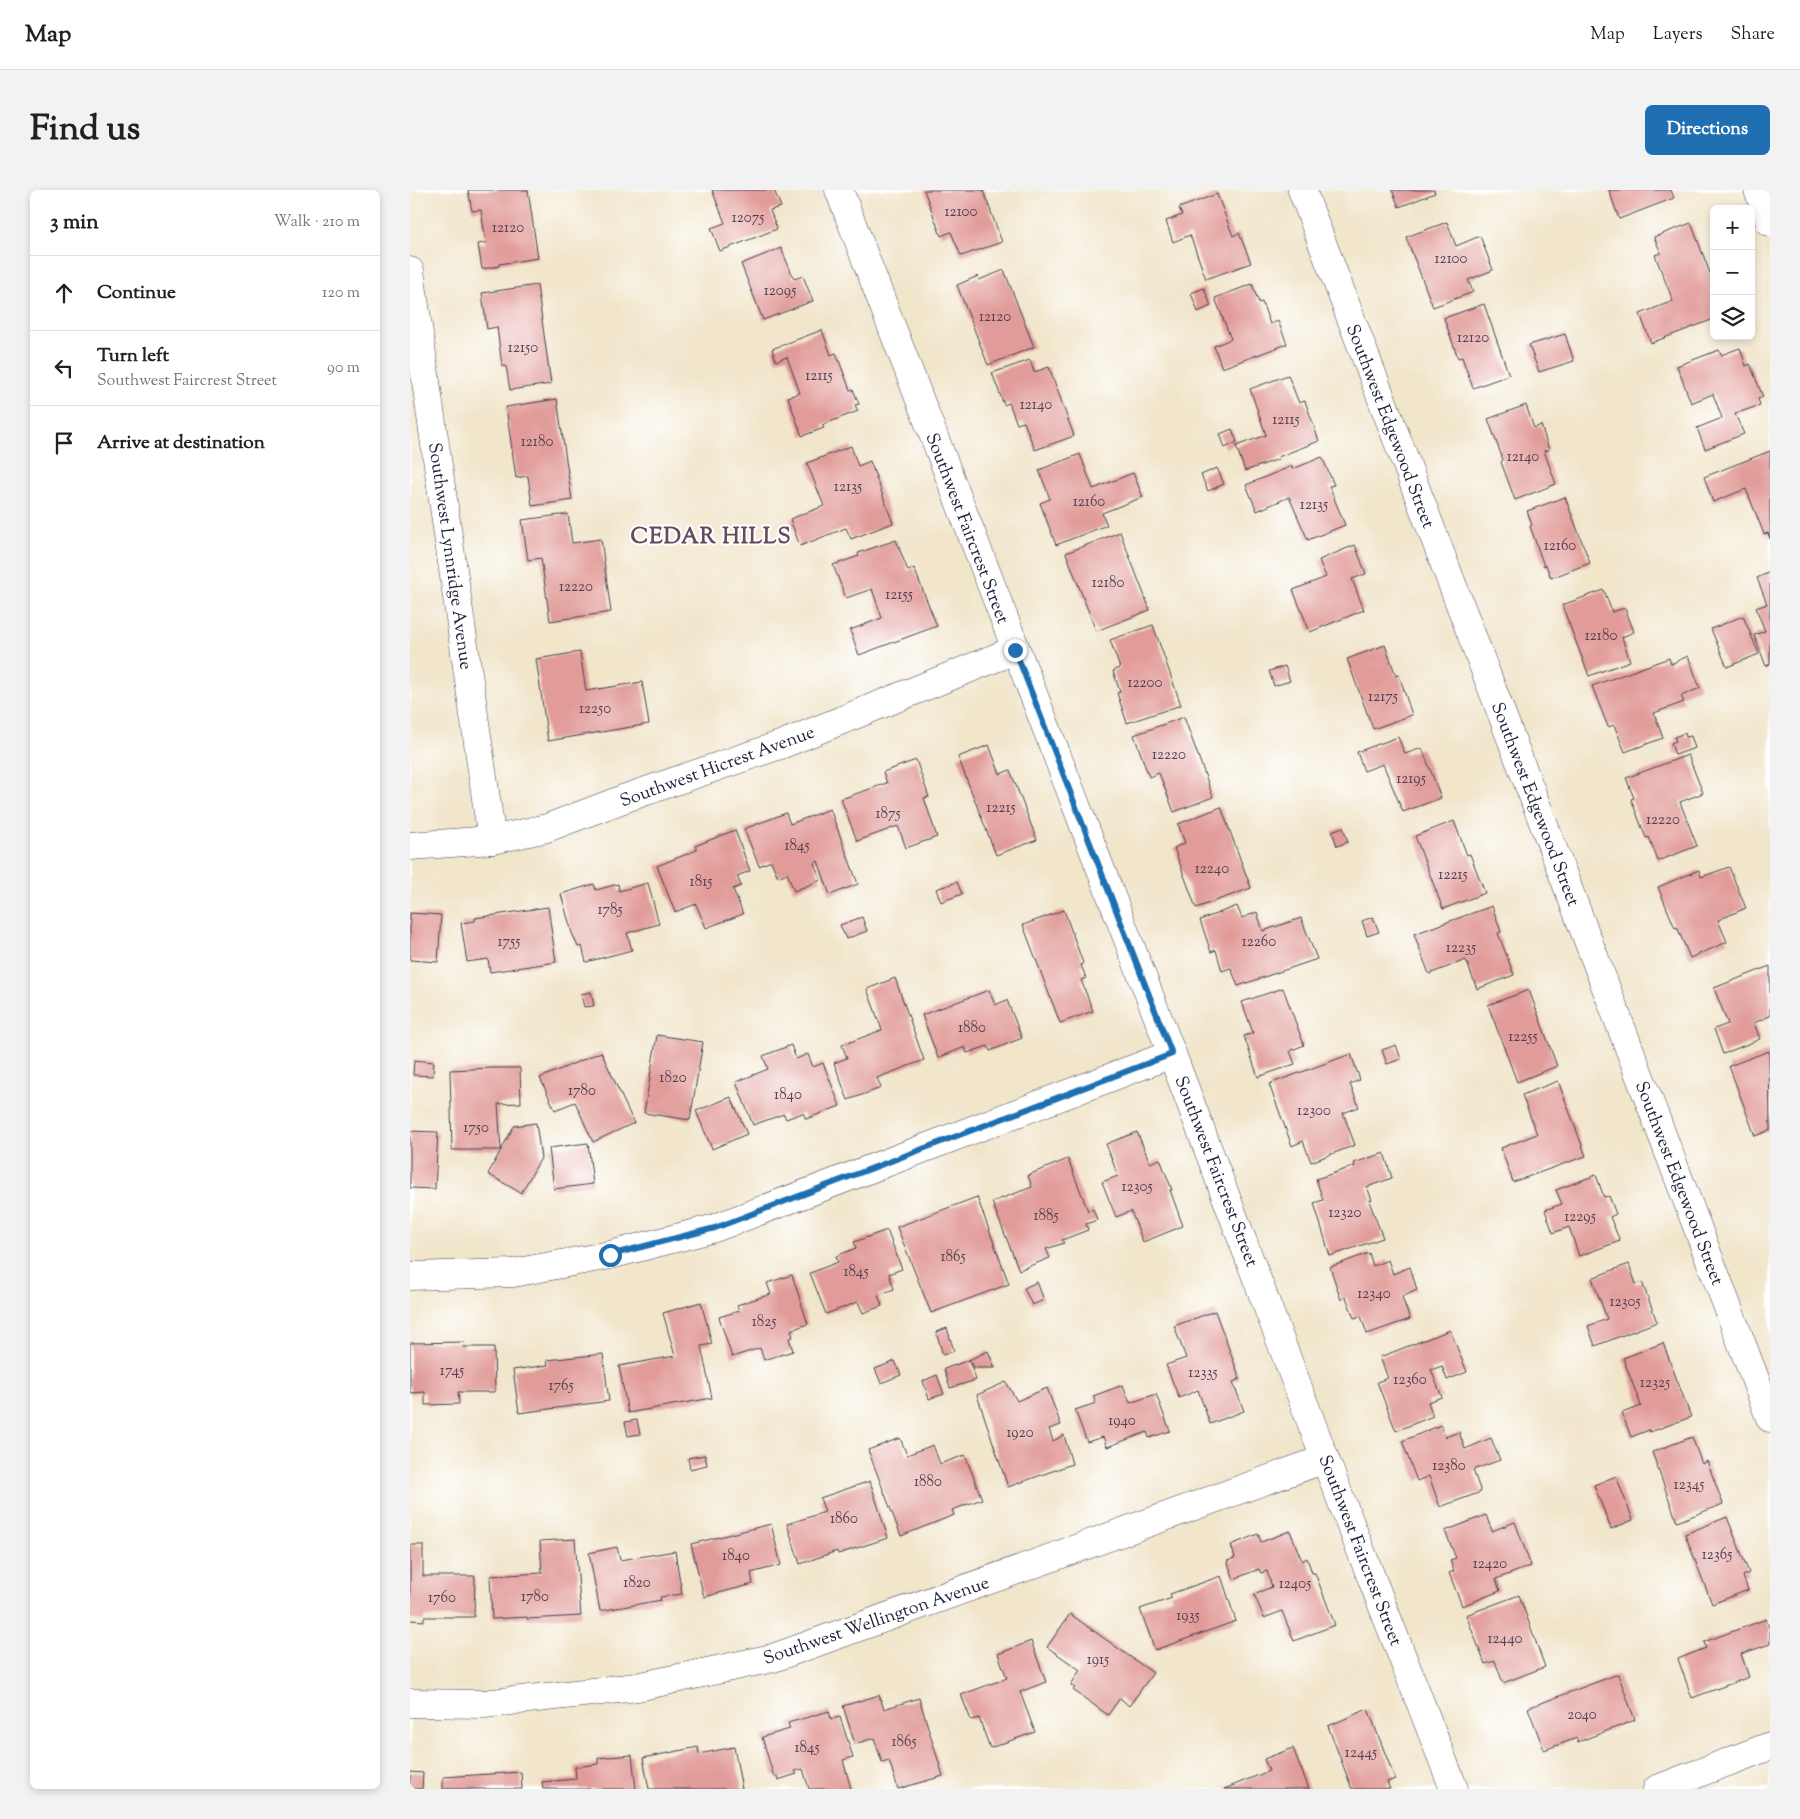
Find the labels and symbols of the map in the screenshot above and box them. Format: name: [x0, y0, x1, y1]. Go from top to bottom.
house number: 12100: [945, 202, 978, 223]
house number: 12075: [732, 208, 764, 229]
house number: 12120: [492, 218, 524, 239]
house number: 12100: [1435, 249, 1468, 270]
house number: 12095: [764, 281, 796, 302]
house number: 12120: [979, 307, 1011, 328]
street label: Southwest Edgewood Street: [1338, 321, 1440, 533]
house number: 12120: [1457, 328, 1489, 349]
house number: 12150: [508, 338, 538, 359]
house number: 12115: [805, 366, 833, 387]
house number: 12140: [1020, 395, 1052, 416]
house number: 12115: [1272, 410, 1300, 431]
street label: Southwest Faircrest Street: [918, 430, 1015, 628]
house number: 12180: [521, 432, 553, 453]
street label: Southwest Lynnridge Avenue: [420, 441, 478, 672]
house number: 12140: [1507, 447, 1539, 468]
house number: 12135: [834, 477, 862, 498]
house number: 12160: [1073, 492, 1105, 513]
house number: 12135: [1300, 495, 1328, 516]
district label: CEDAR HILLS: [631, 522, 792, 554]
house number: 12160: [1544, 536, 1576, 557]
house number: 12180: [1092, 573, 1124, 594]
house number: 12220: [559, 577, 593, 598]
house number: 12155: [885, 585, 913, 606]
house number: 12180: [1585, 626, 1617, 647]
route end: [1004, 639, 1027, 662]
house number: 12200: [1127, 673, 1163, 694]
house number: 12175: [1368, 687, 1398, 708]
house number: 12250: [579, 699, 611, 720]
street label: Southwest Edgewood Street: [1483, 699, 1585, 911]
street label: Southwest Hicrest Avenue: [617, 720, 819, 815]
house number: 12220: [1152, 745, 1186, 766]
house number: 12195: [1396, 769, 1426, 790]
house number: 12215: [986, 798, 1016, 819]
house number: 1875: [875, 804, 901, 825]
house number: 12220: [1646, 810, 1680, 831]
house number: 1845: [784, 836, 810, 857]
house number: 12240: [1195, 859, 1229, 880]
house number: 12215: [1438, 865, 1468, 886]
house number: 1815: [690, 872, 712, 893]
house number: 1785: [597, 900, 623, 921]
house number: 1755: [497, 932, 521, 953]
house number: 12260: [1242, 932, 1276, 953]
house number: 12235: [1446, 938, 1476, 959]
house number: 1880: [958, 1018, 986, 1039]
house number: 12255: [1508, 1027, 1538, 1048]
house number: 1820: [659, 1068, 687, 1089]
street label: Southwest Faircrest Street: [1167, 1073, 1264, 1271]
street label: Southwest Edgewood Street: [1627, 1078, 1729, 1290]
house number: 1780: [568, 1081, 596, 1102]
house number: 1840: [774, 1085, 802, 1106]
house number: 12300: [1297, 1101, 1331, 1122]
house number: 1750: [463, 1118, 489, 1139]
house number: 12305: [1121, 1177, 1153, 1198]
house number: 12320: [1328, 1203, 1362, 1224]
house number: 1885: [1033, 1206, 1059, 1227]
house number: 12295: [1564, 1207, 1596, 1228]
route start: [599, 1244, 622, 1267]
house number: 1865: [940, 1247, 966, 1268]
house number: 1845: [843, 1262, 869, 1283]
house number: 12340: [1357, 1284, 1391, 1305]
house number: 12305: [1609, 1292, 1641, 1313]
house number: 1825: [752, 1312, 776, 1333]
house number: 1745: [440, 1361, 464, 1382]
house number: 12335: [1188, 1363, 1218, 1384]
house number: 12360: [1393, 1370, 1427, 1391]
house number: 12325: [1640, 1373, 1670, 1394]
house number: 1765: [548, 1376, 574, 1397]
house number: 1940: [1108, 1411, 1136, 1432]
house number: 1920: [1006, 1423, 1034, 1444]
street label: Southwest Faircrest Street: [1311, 1452, 1408, 1650]
house number: 12380: [1432, 1456, 1466, 1477]
house number: 1880: [914, 1472, 942, 1493]
house number: 12345: [1674, 1475, 1704, 1496]
house number: 1860: [830, 1509, 858, 1530]
house number: 12365: [1702, 1545, 1732, 1566]
house number: 1840: [722, 1546, 750, 1567]
house number: 12420: [1473, 1554, 1507, 1575]
street label: Southwest Wellington Avenue: [760, 1571, 993, 1673]
house number: 1820: [623, 1573, 651, 1594]
house number: 12405: [1279, 1574, 1311, 1595]
house number: 1780: [521, 1587, 549, 1608]
house number: 1760: [428, 1588, 456, 1609]
house number: 1935: [1176, 1606, 1200, 1627]
house number: 12440: [1487, 1629, 1523, 1650]
house number: 1915: [1087, 1650, 1109, 1671]
house number: 2040: [1567, 1705, 1597, 1726]
house number: 1865: [891, 1732, 917, 1753]
house number: 1845: [794, 1738, 820, 1759]
house number: 12445: [1345, 1743, 1377, 1764]

